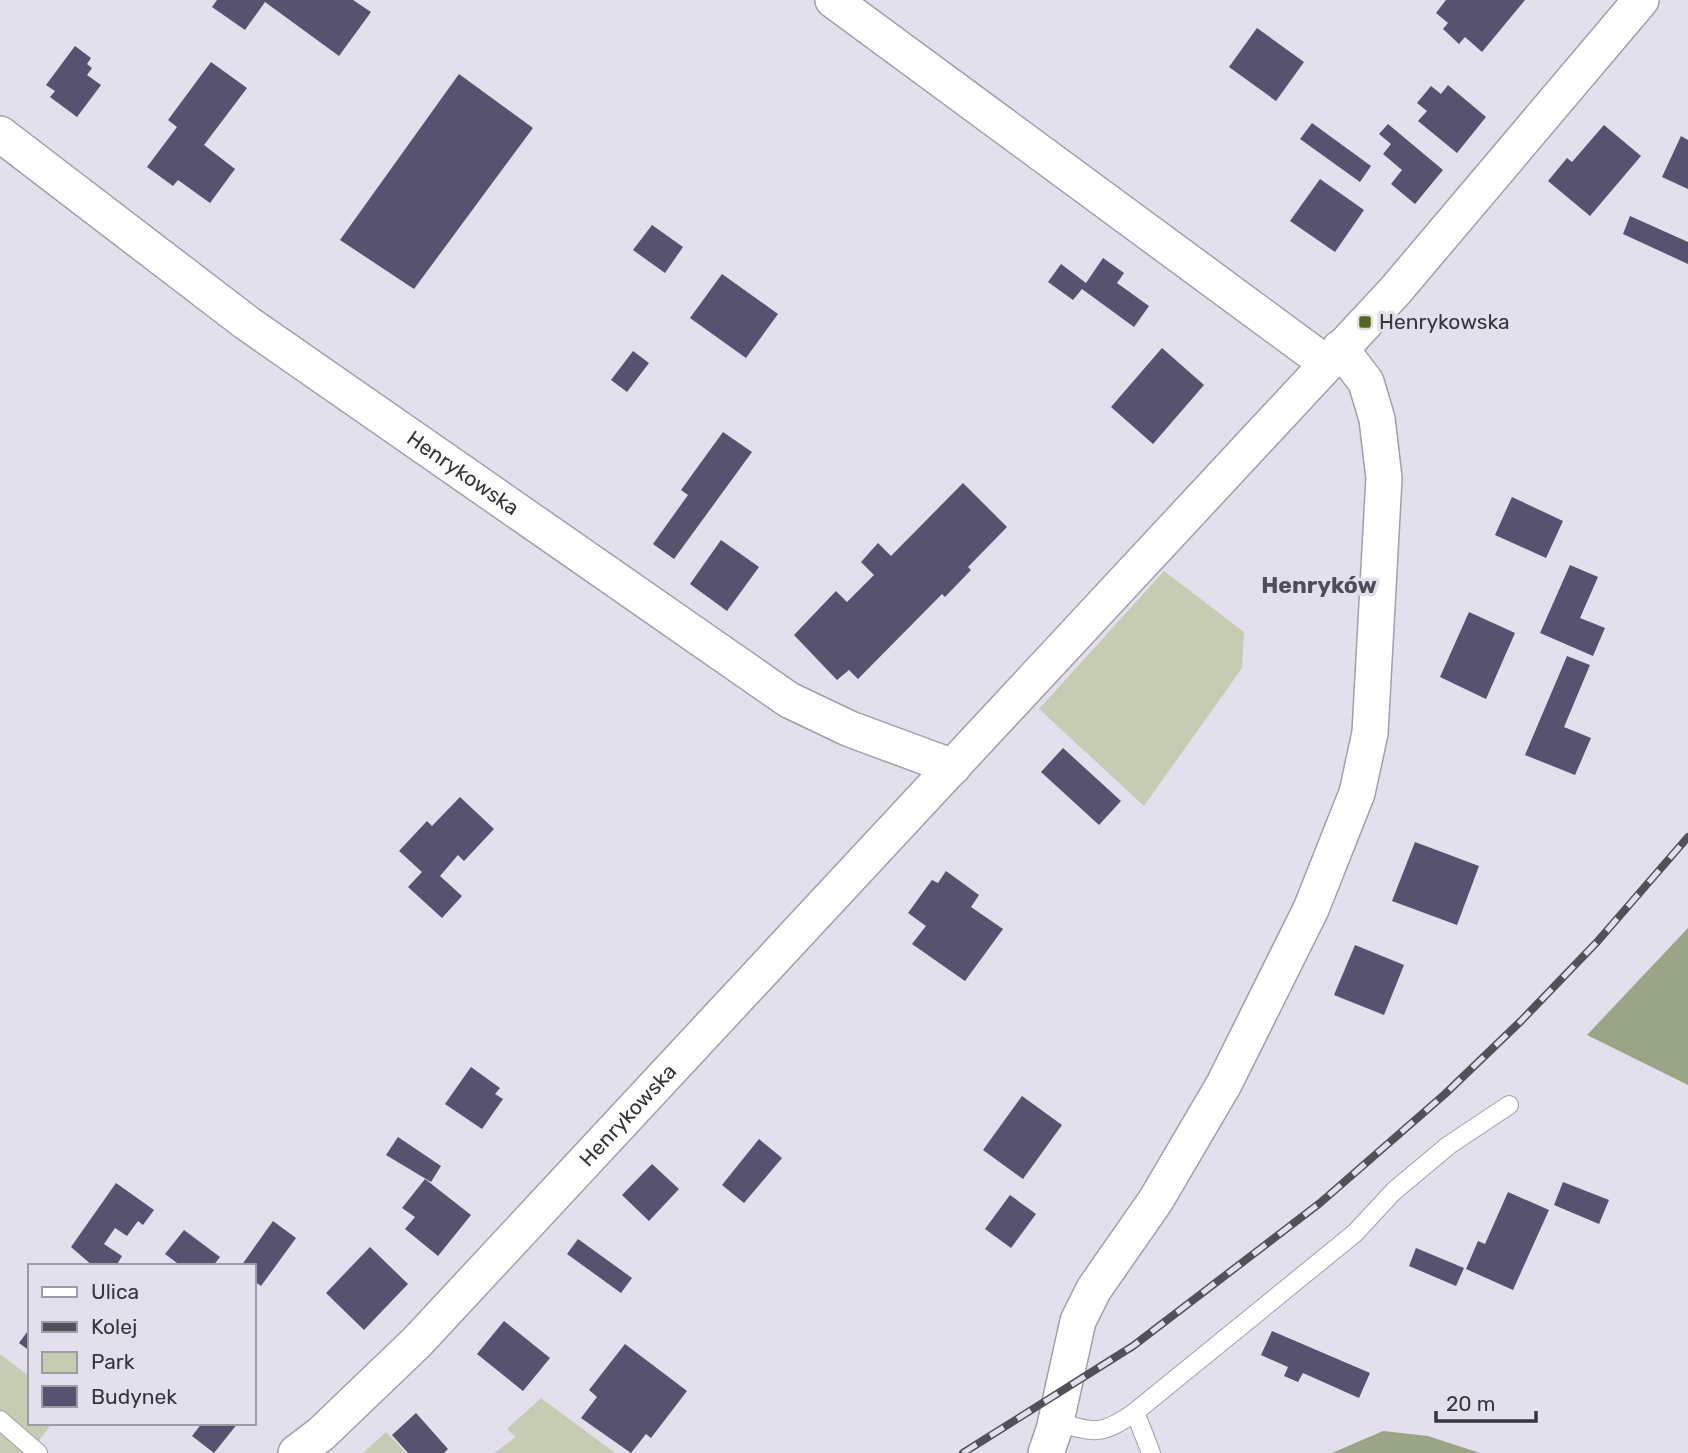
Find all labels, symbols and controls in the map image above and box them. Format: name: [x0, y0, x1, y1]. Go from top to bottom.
place label: Henrykowska: [1379, 309, 1510, 334]
marker: Henrykowska: [1357, 314, 1373, 330]
street label: Henrykowska: [402, 425, 524, 520]
district label: Henryków: [1261, 571, 1377, 599]
street label: Henrykowska: [574, 1059, 681, 1171]
legend: [28, 1264, 256, 1425]
text: Ulica: [91, 1279, 139, 1304]
text: Kolej: [91, 1314, 137, 1339]
text: Park: [91, 1349, 135, 1374]
scale bar: [1436, 1380, 1536, 1424]
text: Budynek: [91, 1384, 177, 1409]
text: 20 m: [1446, 1391, 1495, 1416]

